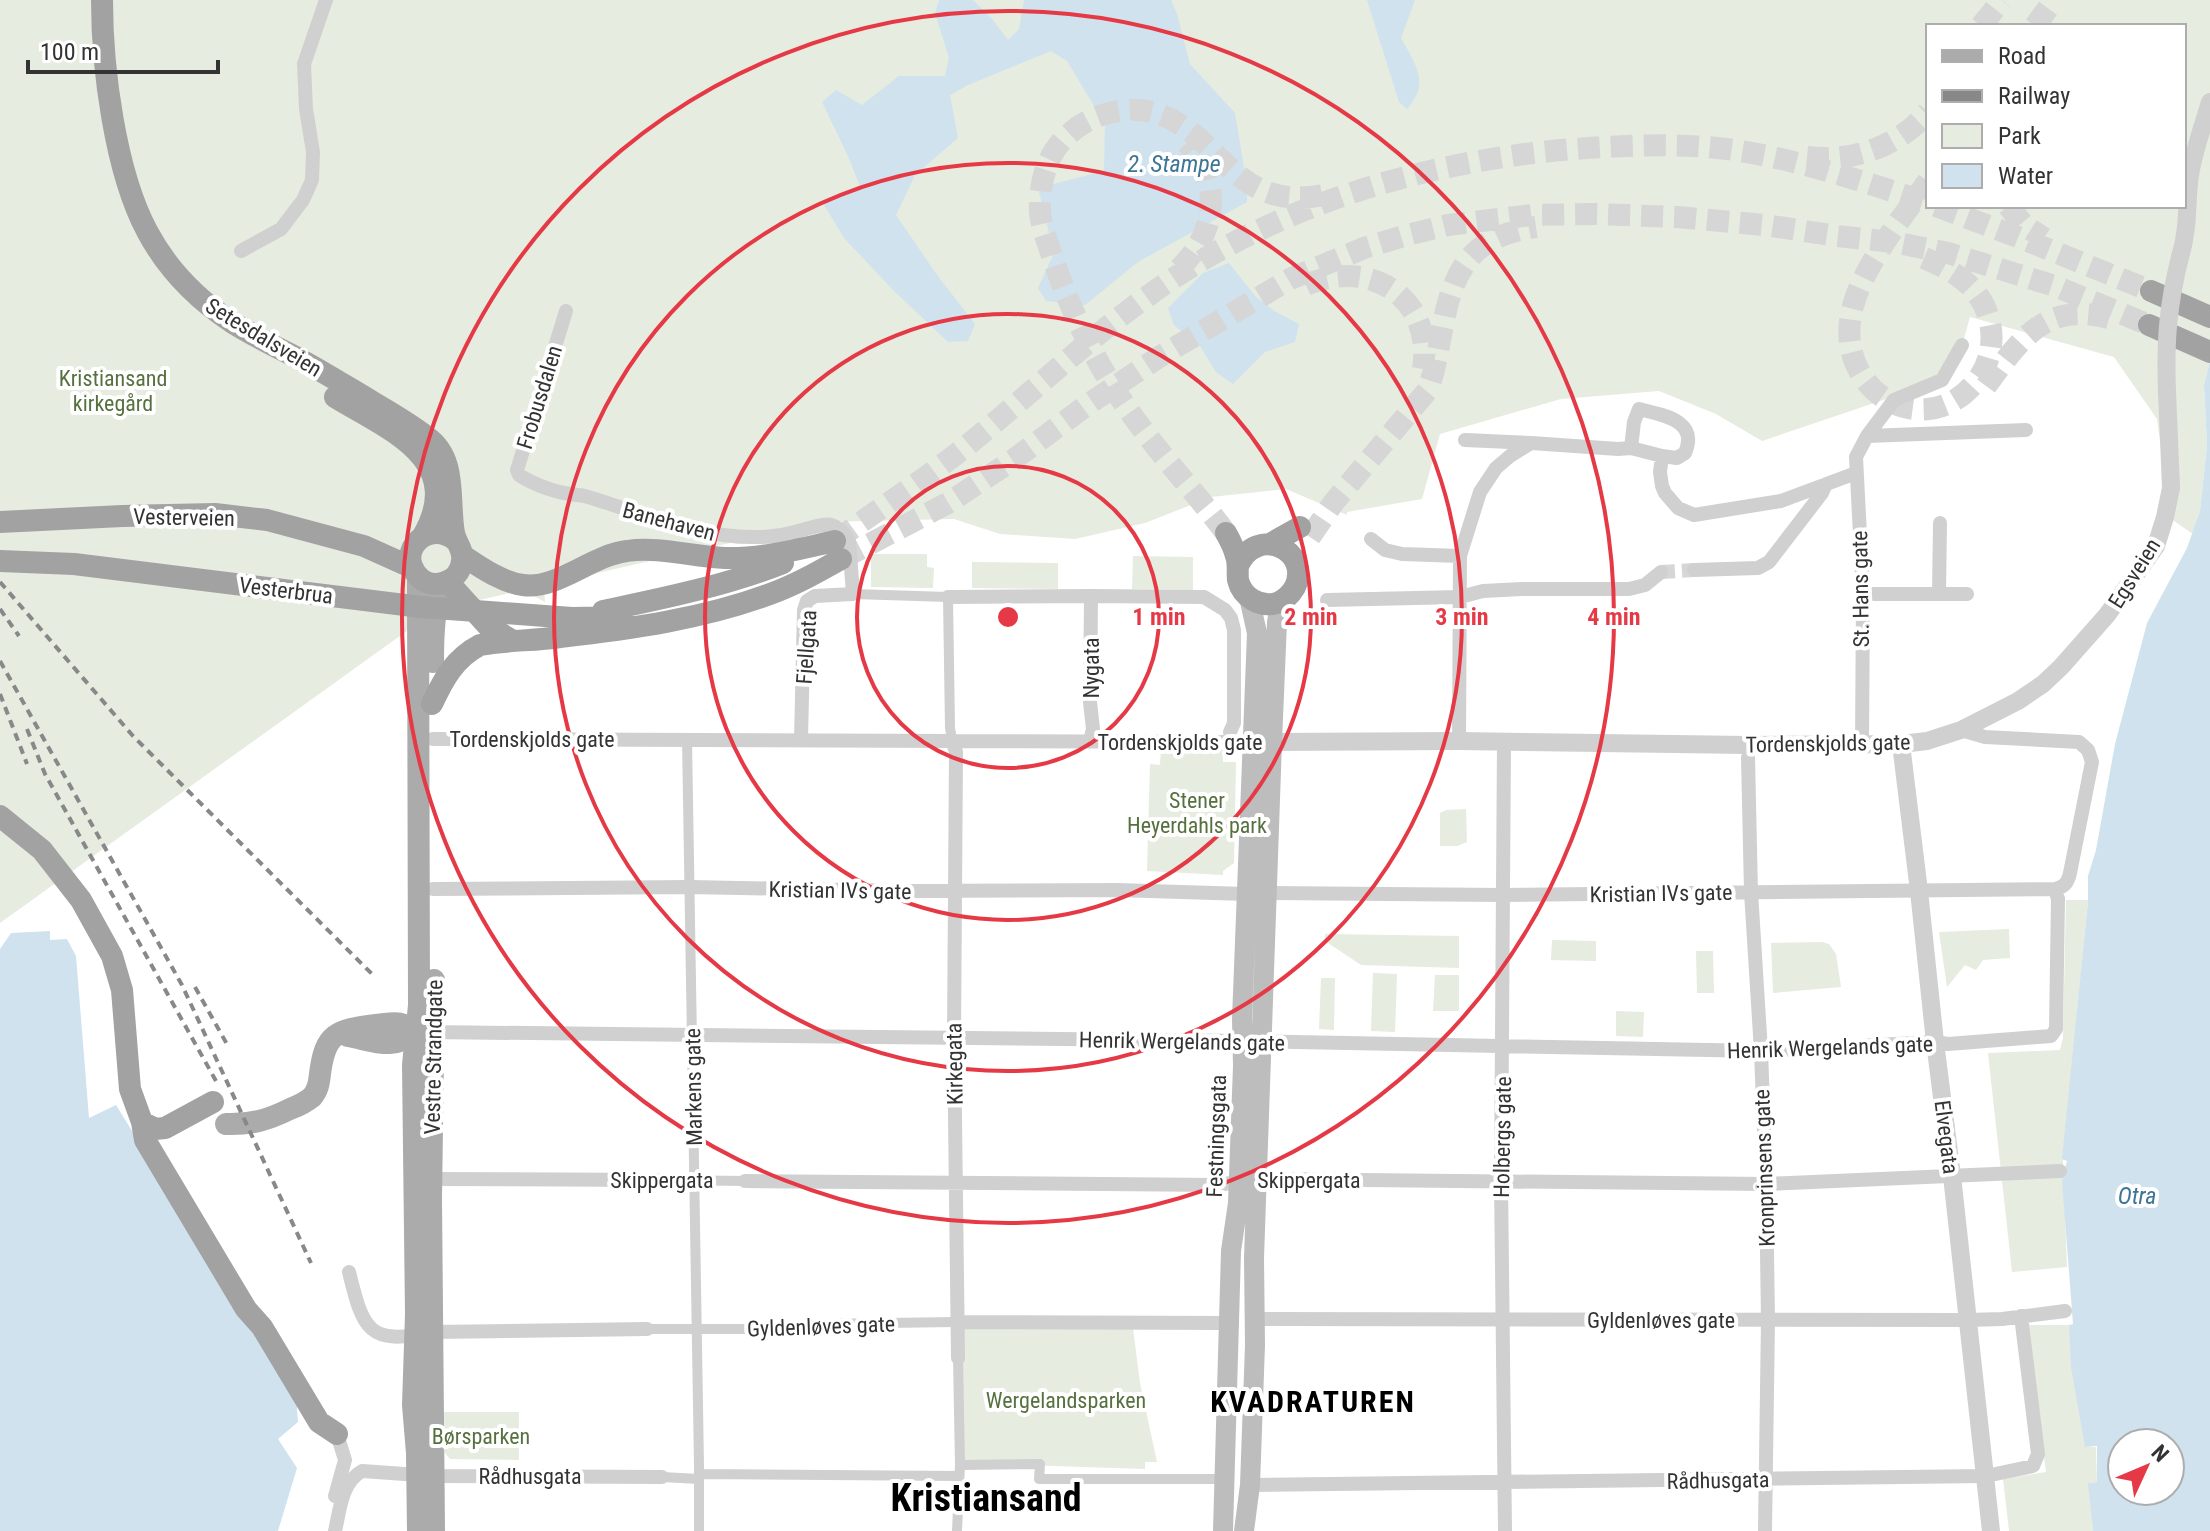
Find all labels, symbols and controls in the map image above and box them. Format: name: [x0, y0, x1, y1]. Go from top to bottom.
scale bar: [28, 24, 218, 74]
legend: [1926, 24, 2186, 208]
text: 100 m: [40, 38, 99, 66]
text: Road: [1998, 42, 2046, 70]
text: Railway: [1998, 82, 2070, 110]
text: Park: [1998, 122, 2041, 150]
water label: 2. Stampe: [1127, 150, 1221, 178]
text: Water: [1998, 162, 2053, 190]
street label: Setesdalsveien: [201, 293, 326, 382]
street label: Frobusdalen: [512, 342, 567, 452]
park label: Kristiansand kirkegård: [59, 366, 167, 416]
street label: Banehaven: [620, 497, 718, 546]
street label: Vesterveien: [133, 504, 235, 531]
street label: St. Hans gate: [1847, 530, 1874, 648]
street label: Egsveien: [2103, 534, 2165, 613]
street label: Vesterbrua: [238, 572, 334, 609]
centre of rings: [994, 603, 1022, 631]
text: 1 min: [1132, 603, 1186, 631]
text: 2 min: [1284, 603, 1338, 631]
text: 3 min: [1435, 603, 1489, 631]
text: 4 min: [1587, 603, 1641, 631]
street label: Fjellgata: [791, 609, 822, 685]
street label: Nygata: [1079, 637, 1104, 699]
street label: Tordenskjolds gate: [450, 727, 615, 752]
street label: Tordenskjolds gate: [1098, 730, 1263, 755]
street label: Tordenskjolds gate: [1745, 730, 1911, 757]
park label: Stener Heyerdahls park: [1127, 788, 1267, 838]
street label: Kristian IVs gate: [768, 877, 912, 904]
street label: Kristian IVs gate: [1589, 880, 1733, 907]
street label: Vestre Strandgate: [420, 979, 447, 1135]
street label: Kirkegata: [941, 1023, 968, 1105]
street label: Henrik Wergelands gate: [1079, 1027, 1285, 1056]
street label: Markens gate: [680, 1028, 707, 1146]
street label: Henrik Wergelands gate: [1727, 1031, 1933, 1064]
street label: Festningsgata: [1202, 1074, 1231, 1198]
street label: Holbergs gate: [1489, 1076, 1516, 1198]
street label: Kronprinsens gate: [1749, 1089, 1780, 1247]
street label: Elvegata: [1930, 1099, 1963, 1175]
street label: Skippergata: [610, 1168, 714, 1193]
street label: Skippergata: [1257, 1168, 1361, 1193]
water label: Otra: [2118, 1182, 2156, 1210]
street label: Gyldenløves gate: [1587, 1308, 1735, 1333]
street label: Gyldenløves gate: [747, 1311, 895, 1342]
district label: KVADRATUREN: [1210, 1384, 1416, 1419]
park label: Wergelandsparken: [986, 1388, 1146, 1413]
park label: Børsparken: [432, 1424, 530, 1449]
north arrow: [2106, 1427, 2186, 1507]
text: N: [2146, 1440, 2174, 1467]
street label: Rådhusgata: [479, 1464, 581, 1489]
street label: Rådhusgata: [1666, 1467, 1770, 1494]
district label: Kristiansand: [891, 1476, 1081, 1520]

